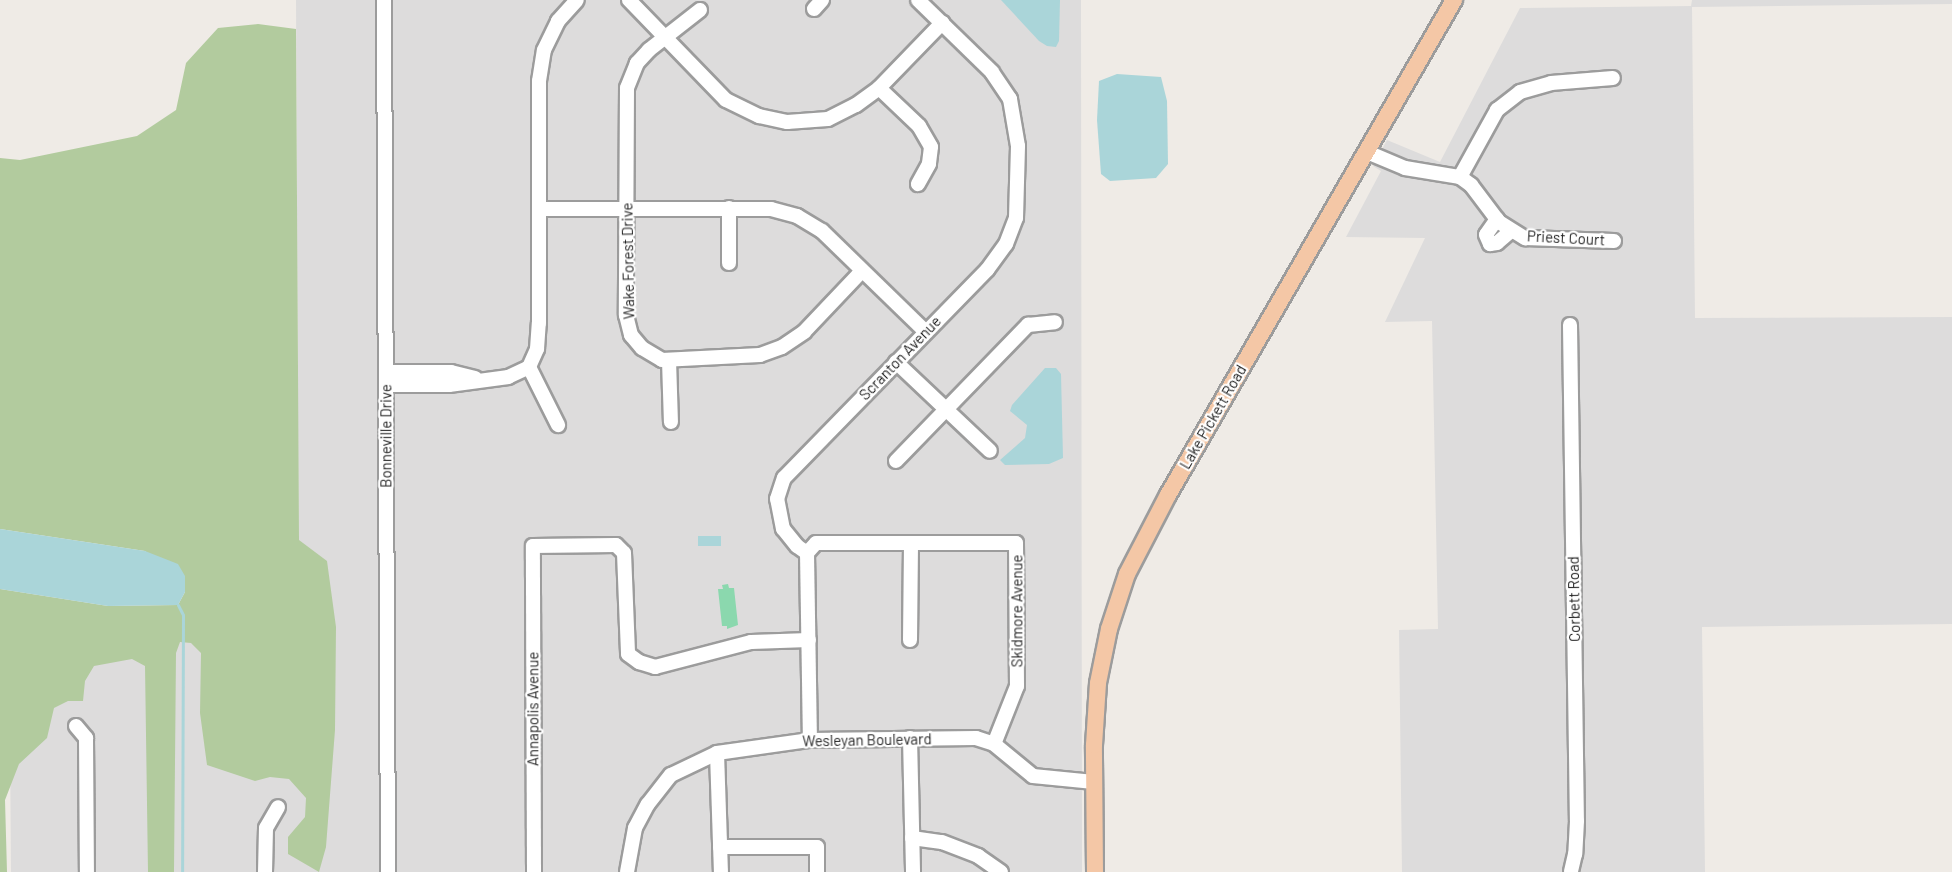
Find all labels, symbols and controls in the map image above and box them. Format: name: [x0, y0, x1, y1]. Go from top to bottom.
street label: Wake Forest Drive: [618, 202, 638, 320]
street label: Priest Court: [1527, 227, 1605, 249]
street label: Scranton Avenue: [855, 312, 945, 404]
street label: Lake Pickett Road: [1176, 362, 1250, 472]
street label: Bonneville Drive: [377, 384, 395, 488]
street label: Skidmore Avenue: [1008, 555, 1026, 667]
street label: Corbett Road: [1564, 556, 1584, 642]
street label: Annapolis Avenue: [524, 652, 542, 766]
street label: Wesleyan Boulevard: [802, 730, 932, 750]

